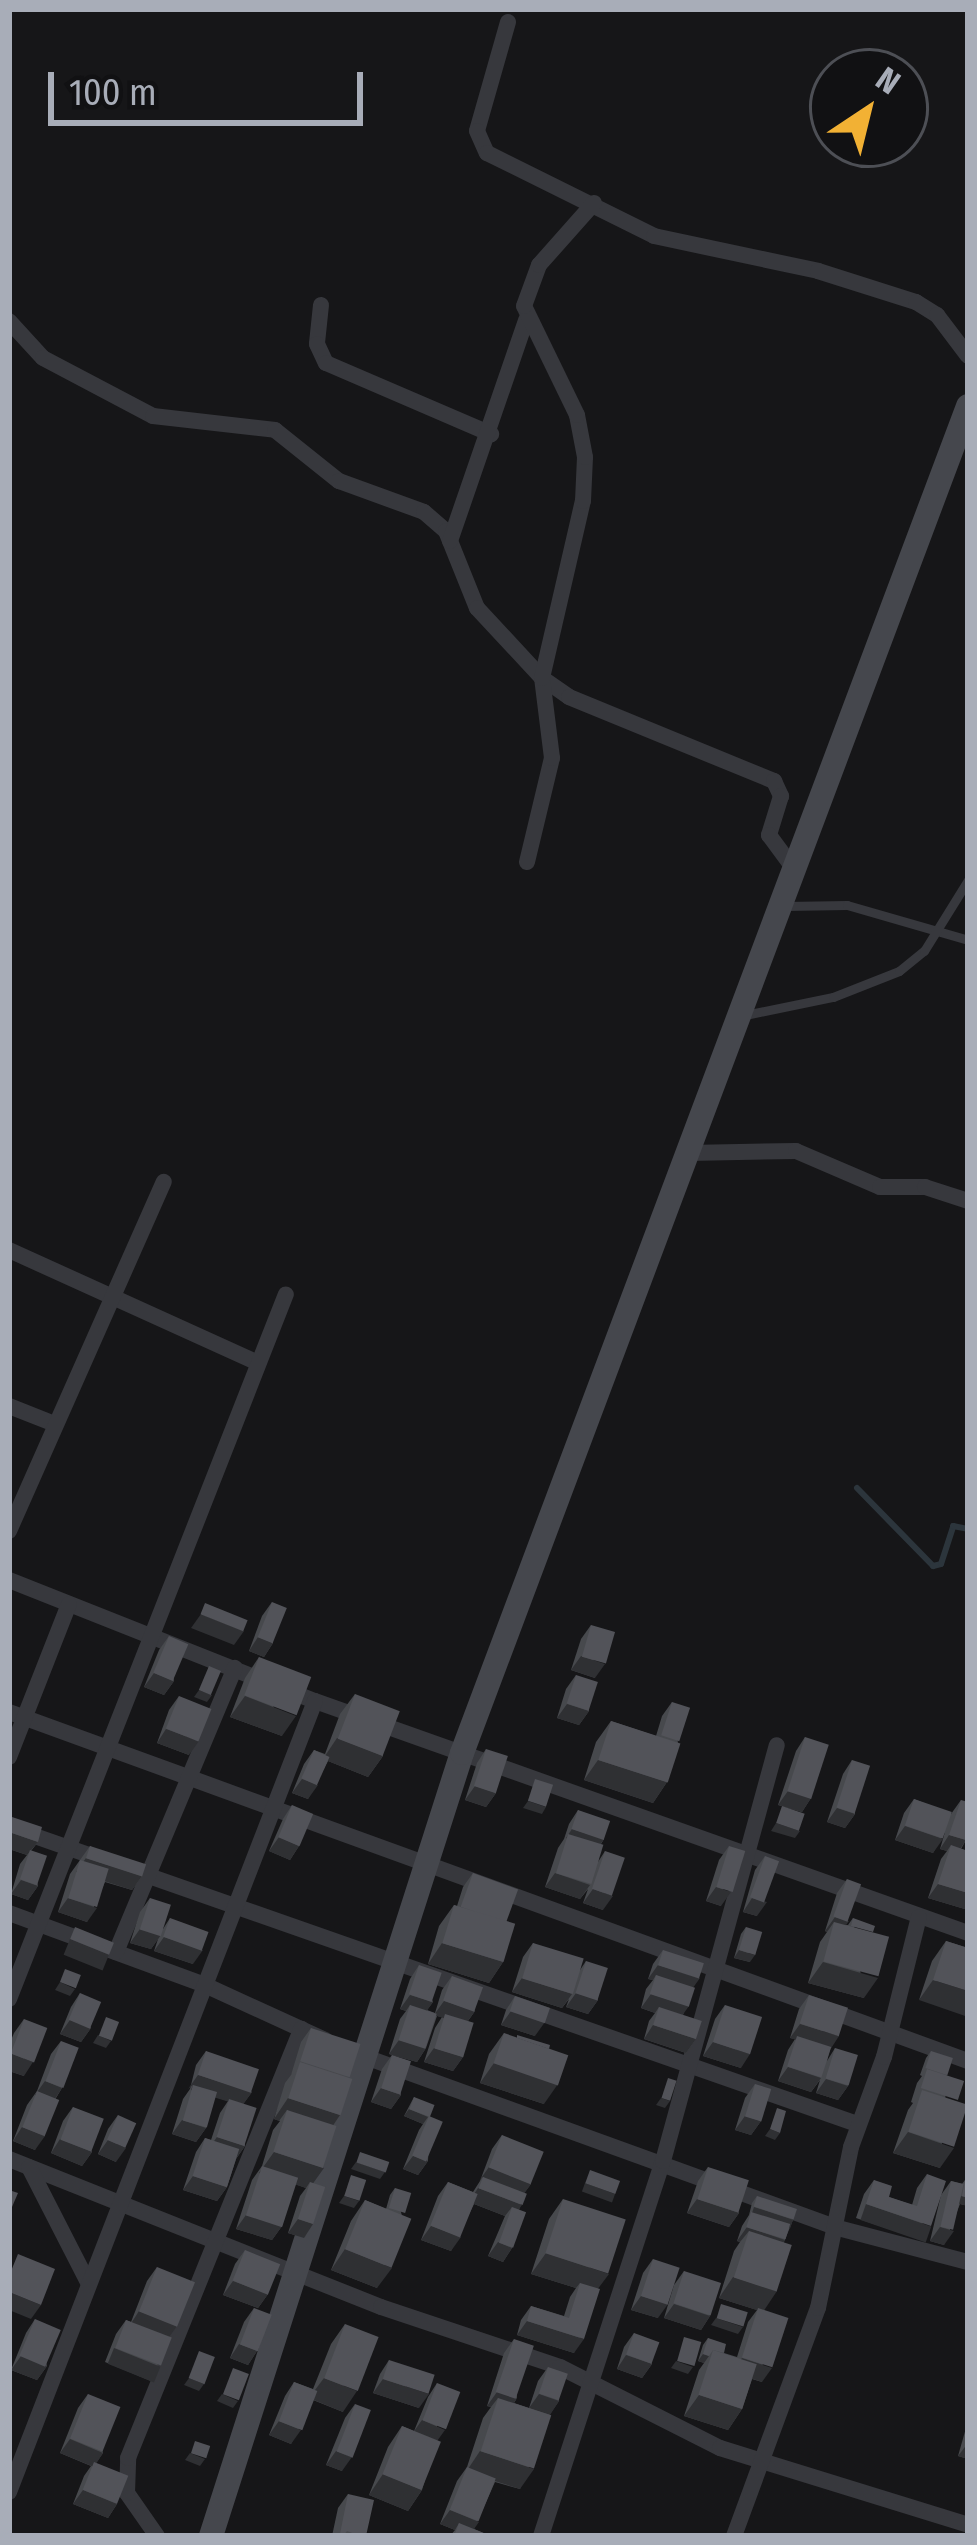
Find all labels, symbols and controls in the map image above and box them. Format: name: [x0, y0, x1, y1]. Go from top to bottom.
scale bar: [54, 48, 369, 122]
north arrow: [809, 48, 929, 168]
text: N: [868, 59, 908, 103]
text: 100 m: [69, 71, 157, 115]

